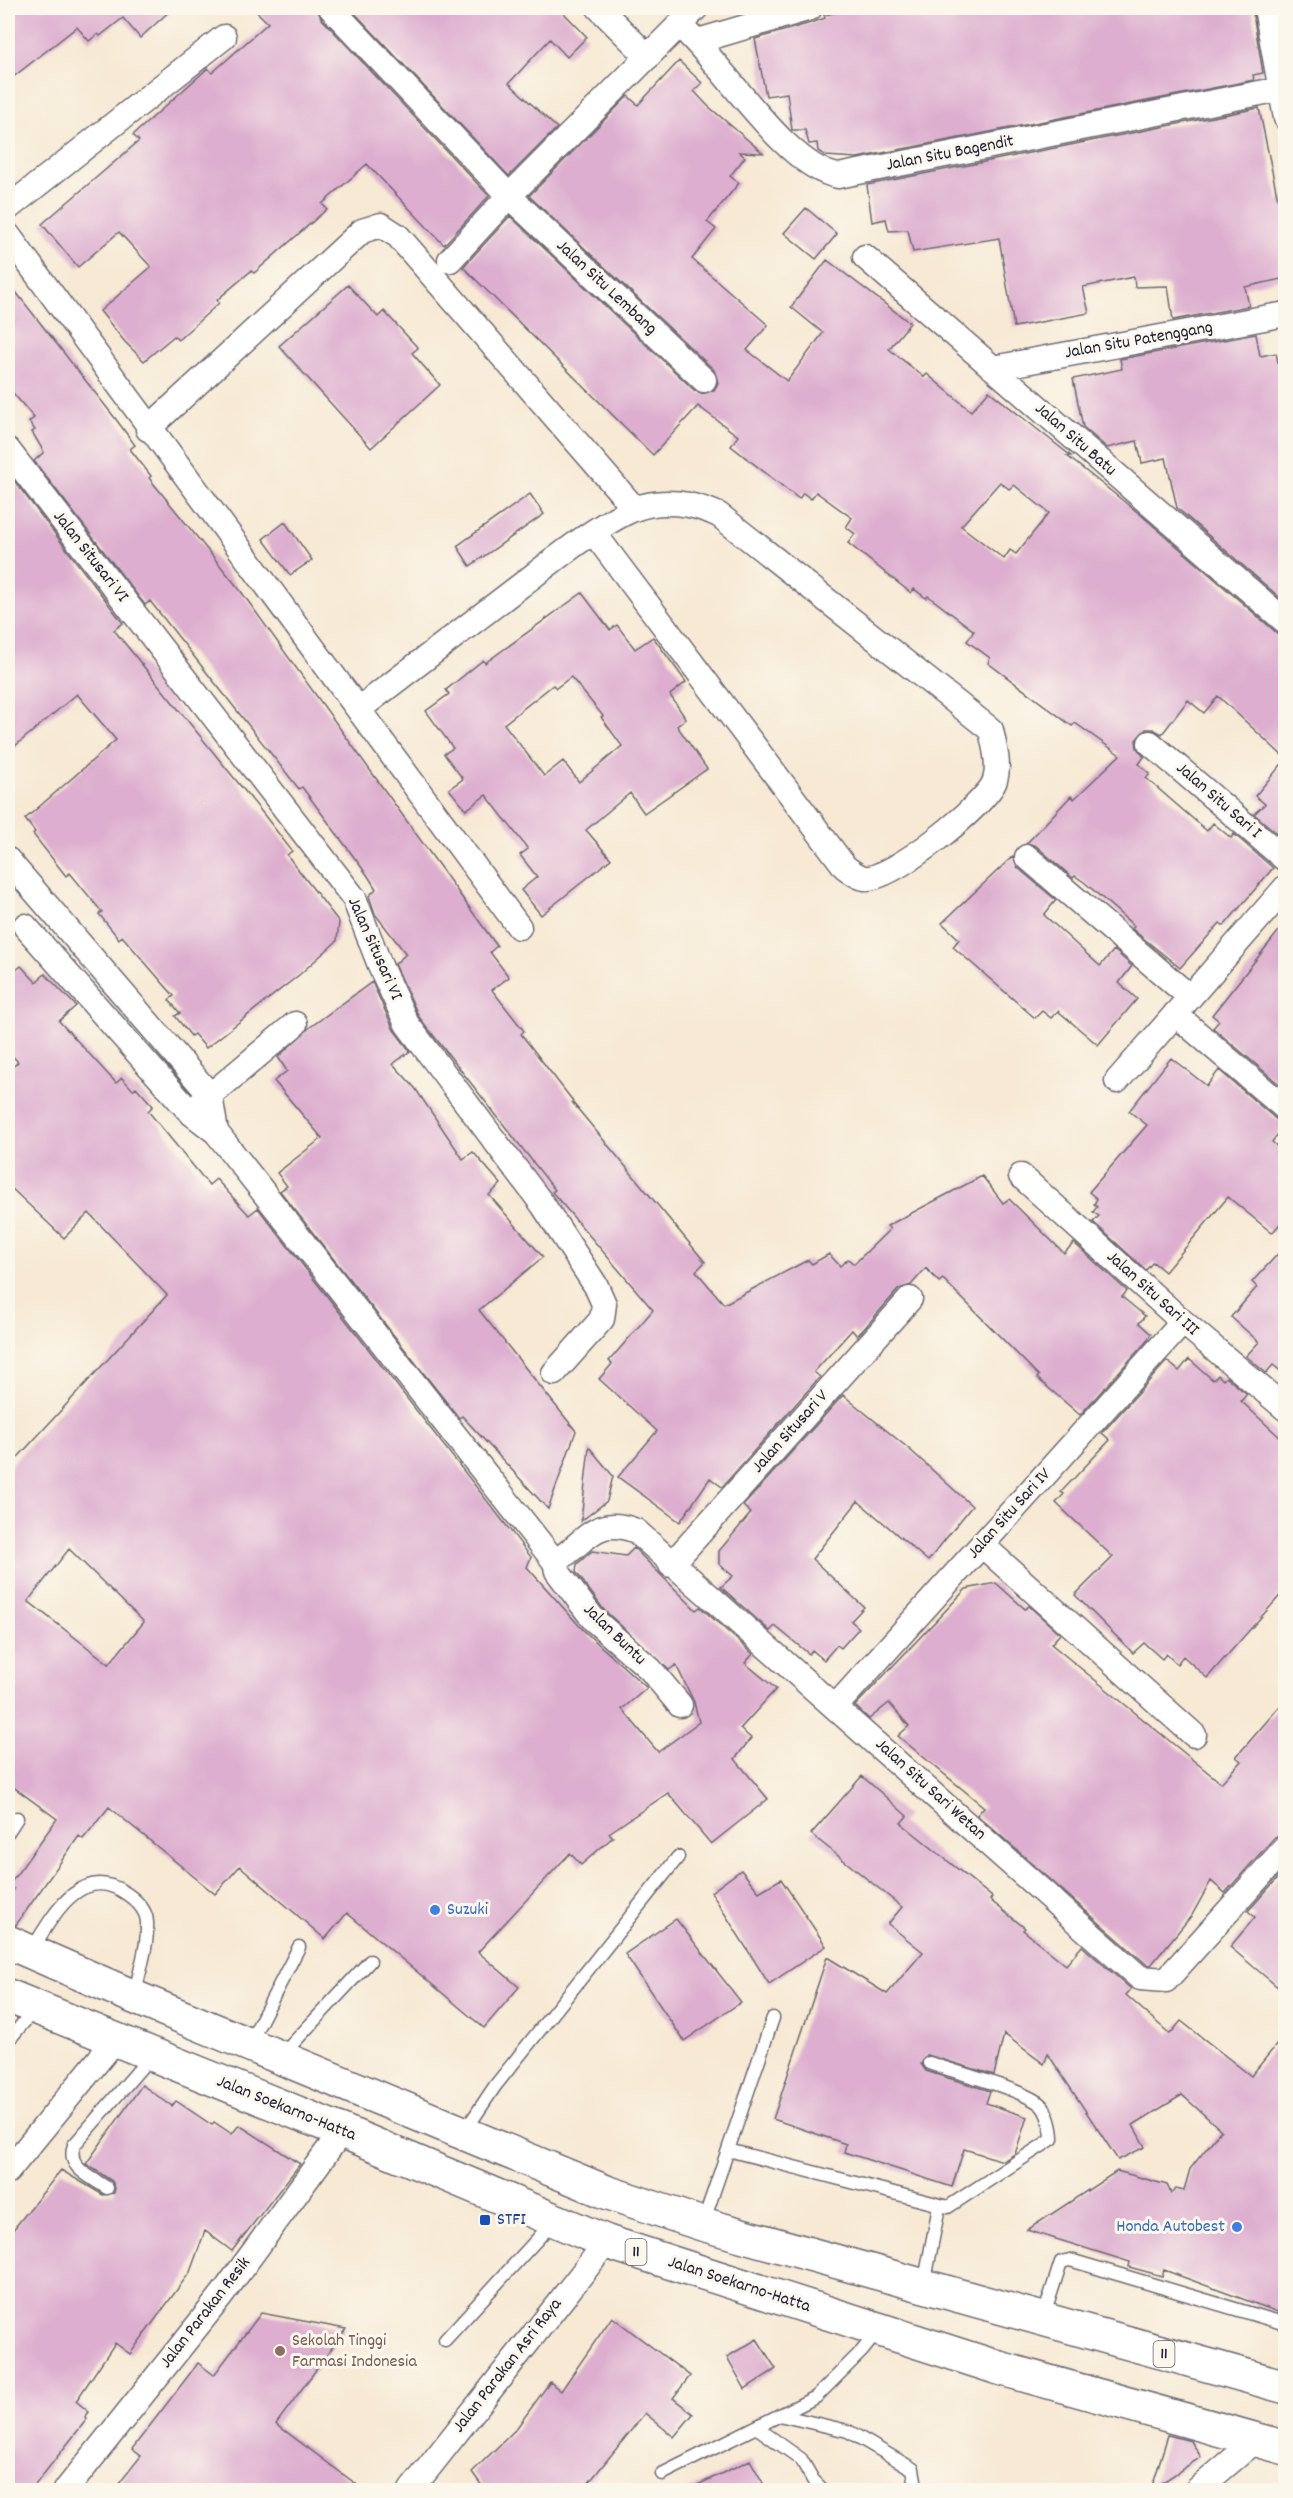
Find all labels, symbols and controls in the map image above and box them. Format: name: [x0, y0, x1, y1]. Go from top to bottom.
street label: Jalan Situ Bagendit: [884, 129, 1016, 179]
street label: Jalan Situ Lembang: [550, 235, 662, 342]
street label: Jalan Situ Patenggang: [1063, 316, 1215, 366]
street label: Jalan Situ Batu: [1029, 397, 1121, 483]
street label: Jalan Situsari VI: [46, 506, 134, 608]
street label: Jalan Situ Sari I: [1170, 757, 1267, 845]
street label: Jalan Situsari VI: [340, 894, 408, 1005]
street label: Jalan Situ Sari III: [1100, 1246, 1204, 1343]
street label: Jalan Situsari V: [747, 1385, 836, 1479]
street label: Jalan Situ Sari IV: [962, 1463, 1058, 1565]
street label: Jalan Buntu: [577, 1599, 651, 1671]
street label: Jalan Situ Sari Wetan: [869, 1733, 991, 1847]
place label: Suzuki: [447, 1898, 488, 1923]
marker: Suzuki: [428, 1903, 442, 1917]
street label: Jalan Soekarno-Hatta: [213, 2070, 360, 2149]
place label: STFI: [497, 2208, 526, 2233]
marker: STFI: [478, 2213, 492, 2227]
place label: Honda Autobest: [1116, 2215, 1225, 2240]
marker: Honda Autobest: [1230, 2220, 1244, 2234]
road number: 11: [626, 2239, 646, 2265]
street label: Jalan Soekarno-Hatta: [665, 2250, 814, 2320]
street label: Jalan Parakan Resik: [155, 2252, 257, 2374]
street label: Jalan Parakan Asri Raya: [447, 2293, 569, 2439]
place label: Sekolah Tinggi Farmasi Indonesia: [292, 2329, 417, 2375]
road number: 11: [1154, 2341, 1174, 2367]
marker: Sekolah Tinggi Farmasi Indonesia: [273, 2344, 287, 2358]

